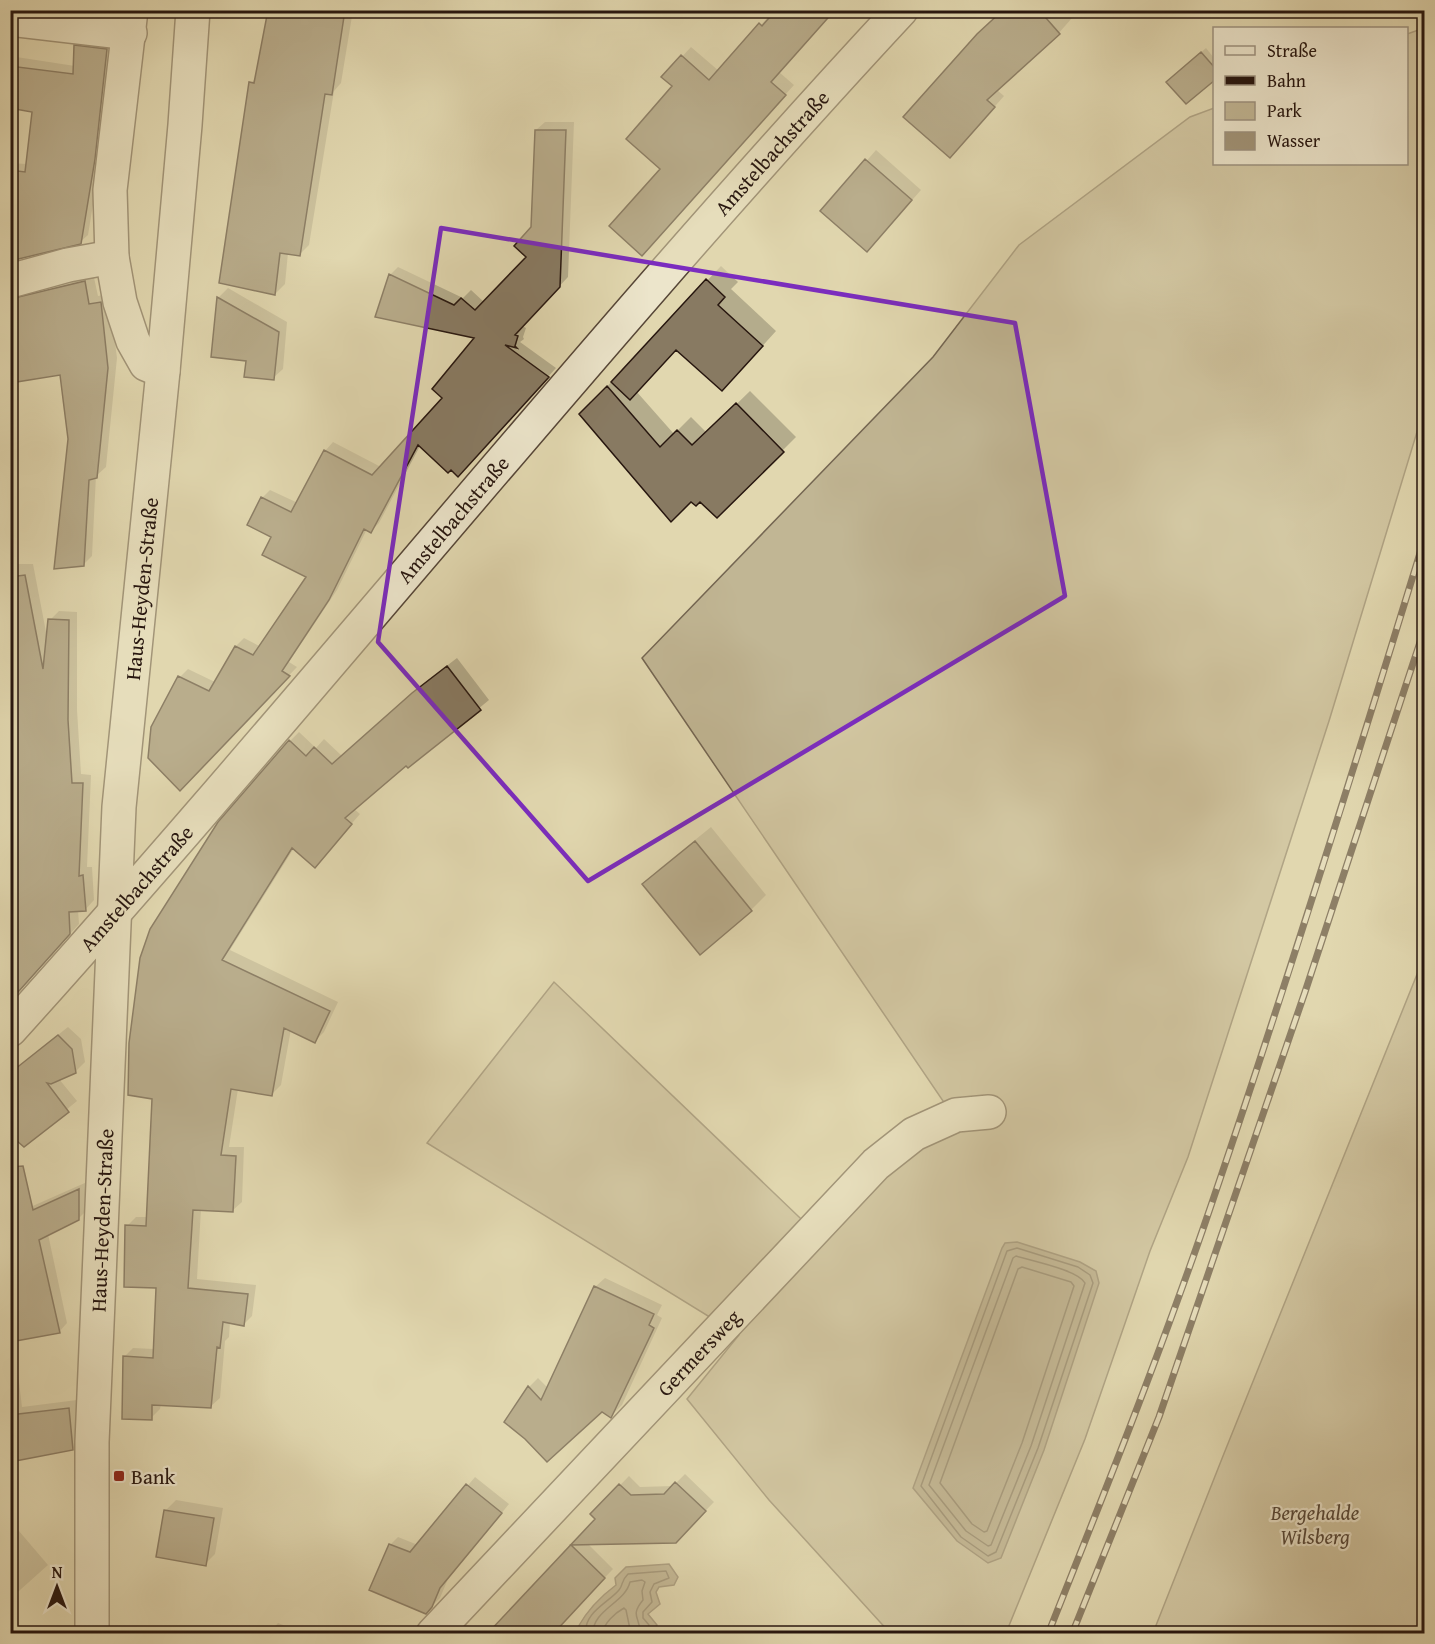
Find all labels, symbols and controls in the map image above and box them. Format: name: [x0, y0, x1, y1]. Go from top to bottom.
legend: [1213, 27, 1408, 165]
text: Straße: [1267, 37, 1317, 64]
text: Bahn: [1267, 67, 1306, 94]
street label: Amstelbachstraße: [707, 83, 836, 222]
text: Park: [1267, 97, 1303, 124]
text: Wasser: [1267, 127, 1321, 154]
street label: Amstelbachstraße: [389, 448, 516, 590]
street label: Haus-Heyden-Straße: [116, 496, 166, 681]
street label: Amstelbachstraße: [72, 818, 200, 958]
street label: Haus-Heyden-Straße: [82, 1128, 121, 1312]
street label: Germersweg: [650, 1301, 748, 1403]
place label: Bank: [131, 1461, 176, 1492]
marker: Bank: [112, 1469, 126, 1483]
park label: Bergehalde Wilsberg: [1270, 1497, 1359, 1552]
north arrow: [27, 1557, 87, 1617]
text: N: [52, 1560, 63, 1584]

